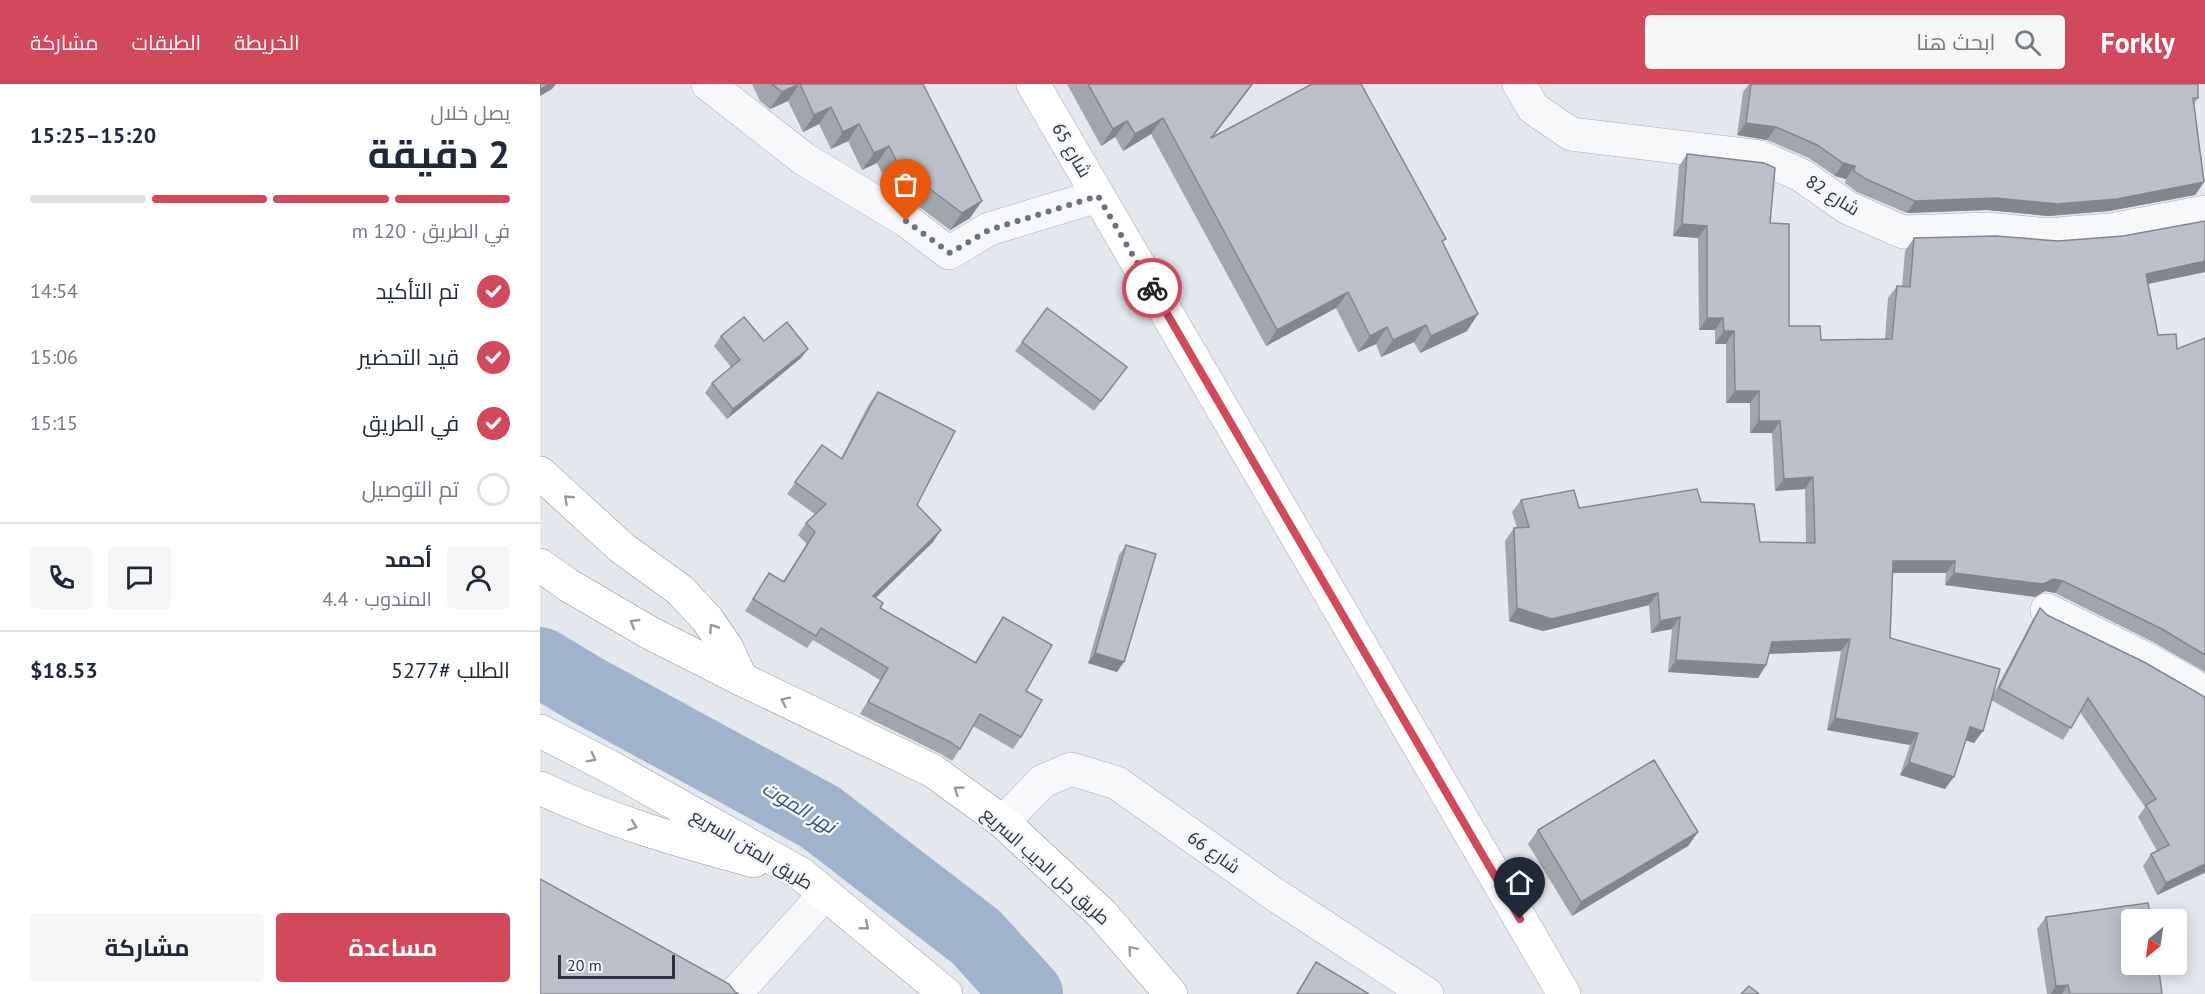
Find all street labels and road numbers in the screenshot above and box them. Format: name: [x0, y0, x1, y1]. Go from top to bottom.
street label: شارع 65: [1046, 119, 1097, 182]
street label: شارع 82: [1801, 170, 1864, 221]
street label: طريق جل الديب السريع: [976, 802, 1115, 931]
street label: طريق المتن السريع: [686, 803, 817, 895]
street label: شارع 66: [1183, 826, 1245, 879]

